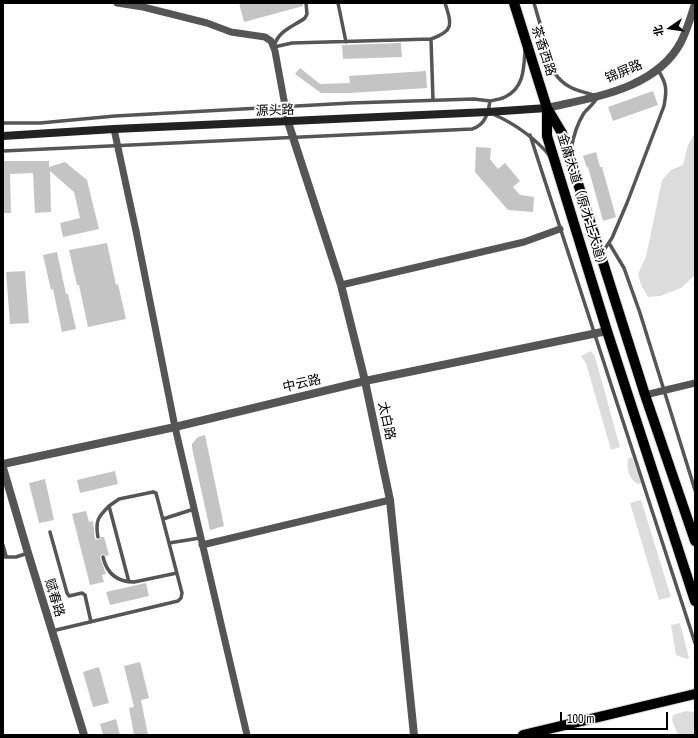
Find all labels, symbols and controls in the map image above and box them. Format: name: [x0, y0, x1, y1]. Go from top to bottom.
north arrow: [650, 8, 690, 48]
street label: 茶香西路: [528, 24, 558, 78]
text: 北: [650, 24, 666, 38]
street label: 锦屏路: [603, 57, 645, 87]
street label: 源头路: [255, 103, 295, 119]
street label: 金庸大道（原才士大道）: [554, 131, 610, 273]
street label: 中云路: [281, 372, 323, 396]
street label: 太白路: [374, 400, 398, 442]
street label: 赋春路: [41, 577, 67, 619]
scale bar: [562, 704, 670, 730]
text: 100 m: [567, 711, 594, 727]

